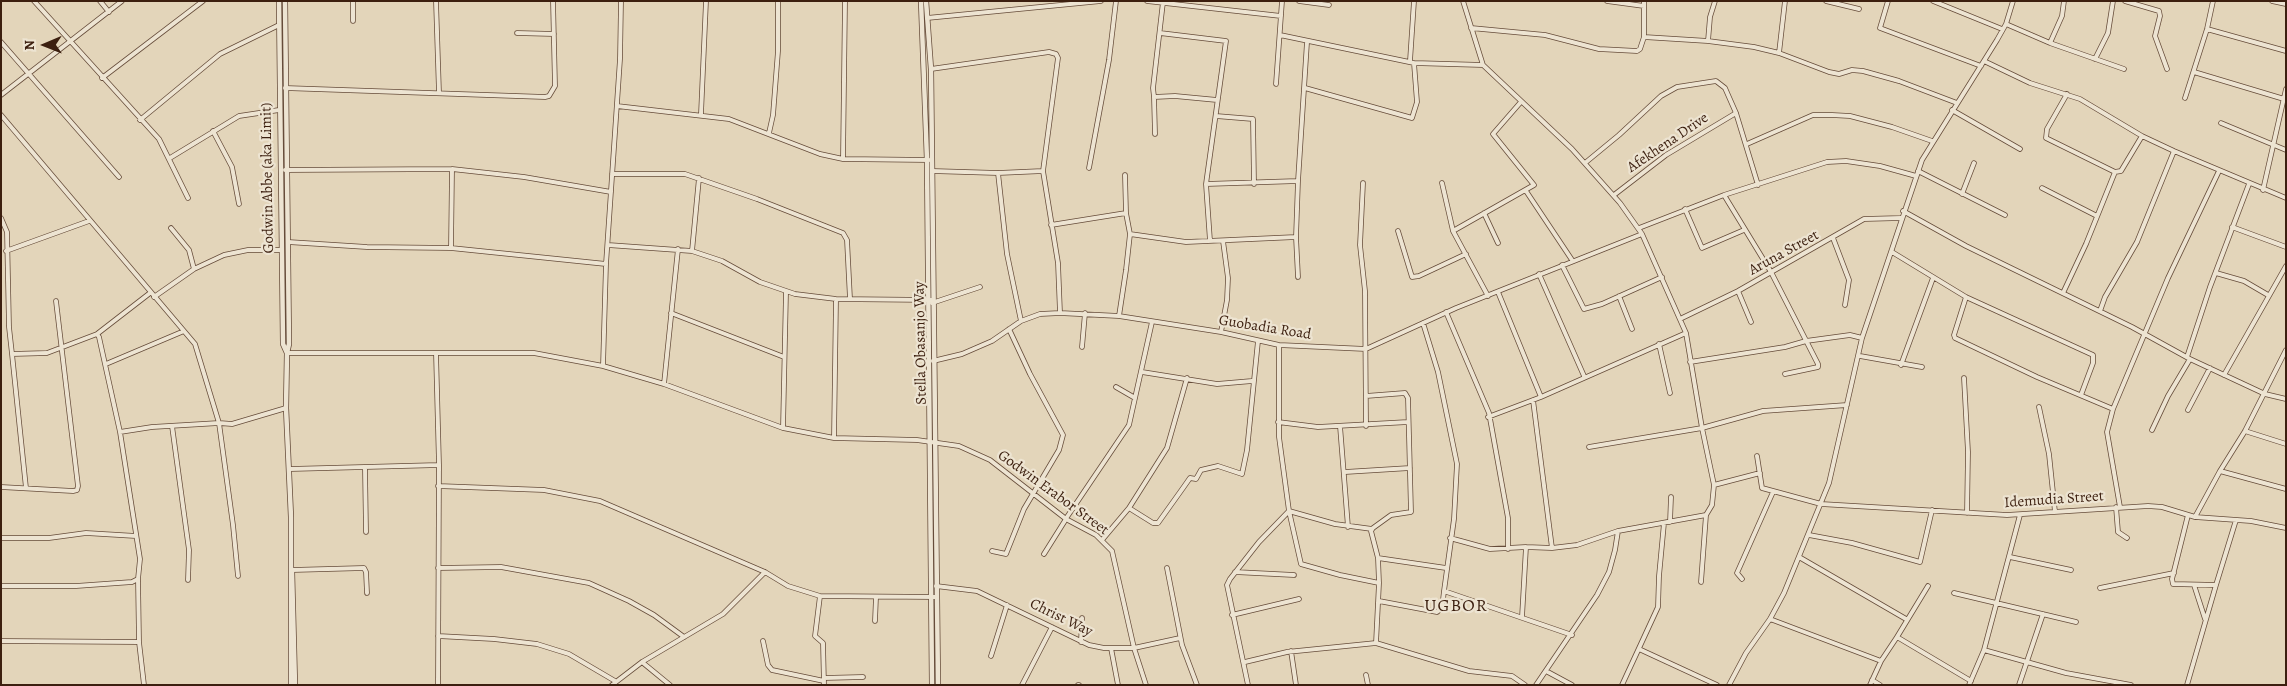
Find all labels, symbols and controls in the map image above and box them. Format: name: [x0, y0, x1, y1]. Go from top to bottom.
north arrow: [20, 20, 70, 70]
text: N: [20, 40, 39, 51]
street label: Godwin Abbe (aka Limit): [258, 103, 278, 253]
street label: Afekhena Drive: [1624, 109, 1712, 177]
street label: Aruna Street: [1746, 226, 1822, 280]
street label: Stella Obasanjo Way: [911, 281, 931, 405]
street label: Guobadia Road: [1217, 312, 1313, 344]
street label: Godwin Erabor Street: [994, 447, 1112, 539]
street label: Idemudia Street: [2004, 488, 2104, 512]
street label: Christ Way: [1027, 595, 1095, 641]
district label: UGBOR: [1424, 596, 1488, 618]

